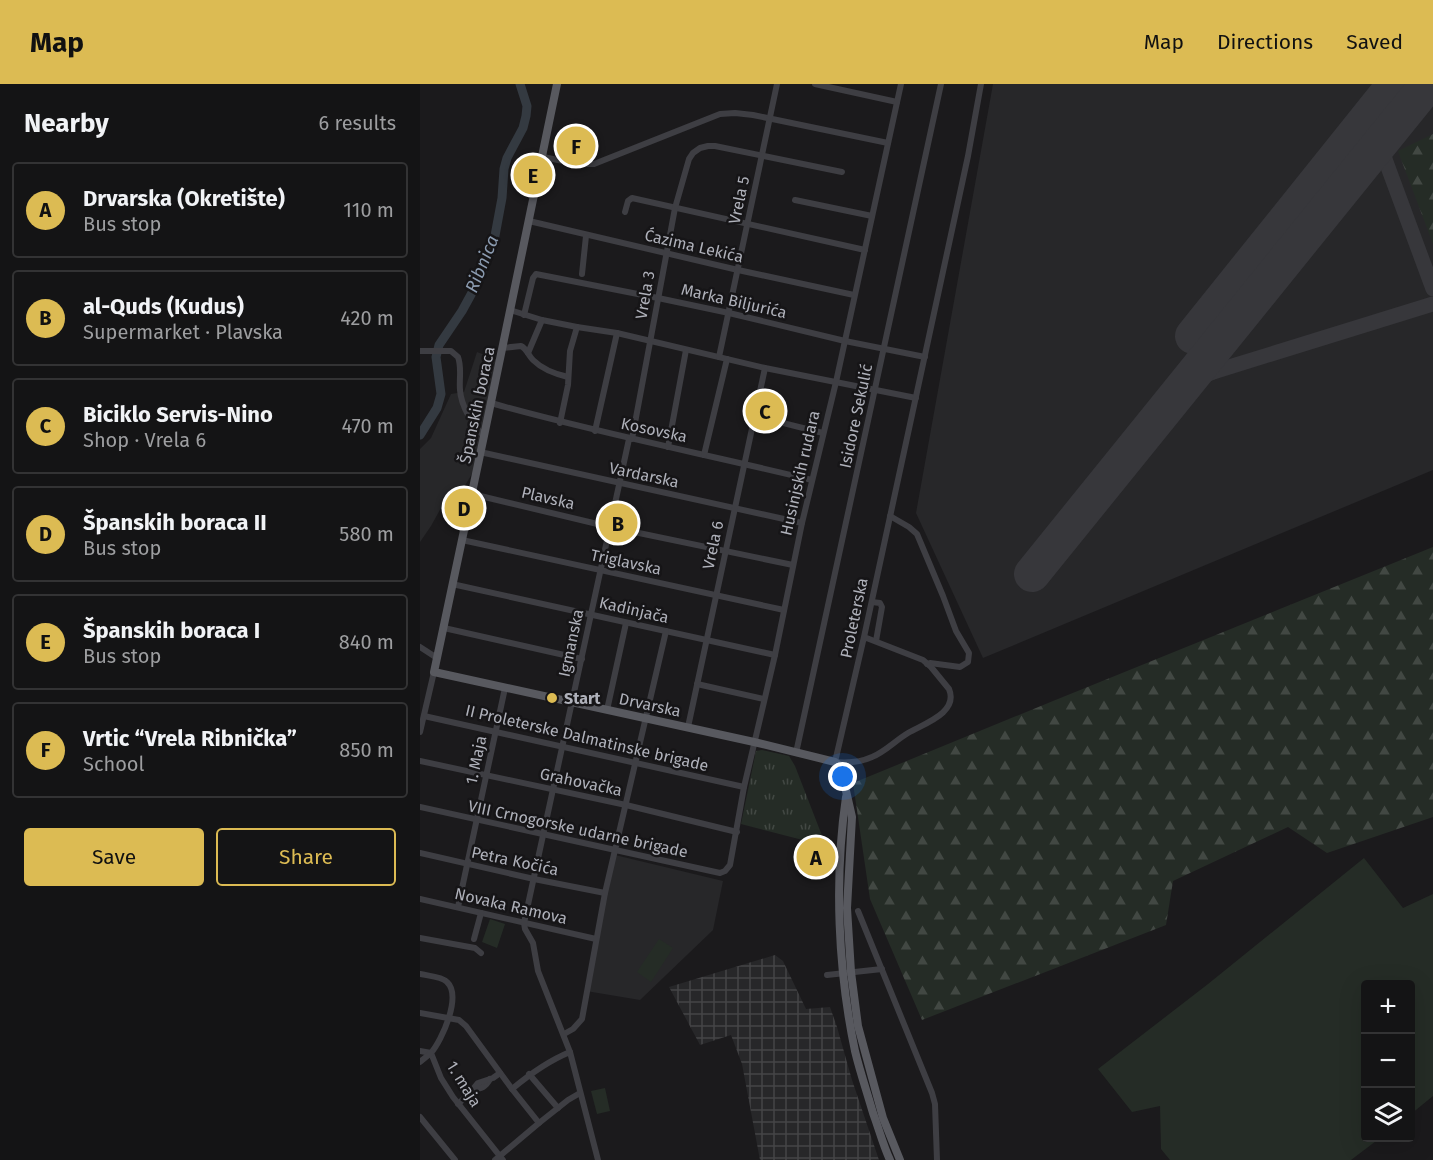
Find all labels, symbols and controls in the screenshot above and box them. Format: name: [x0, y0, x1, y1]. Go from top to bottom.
text: Map: [30, 26, 84, 59]
text: Map: [1144, 29, 1184, 55]
text: Directions: [1217, 29, 1313, 55]
text: Saved: [1346, 29, 1403, 55]
text: Nearby: [24, 108, 109, 139]
text: 6 results: [319, 111, 396, 135]
pin: F: [556, 124, 596, 168]
pin: E: [514, 152, 552, 197]
street label: Vrela 5: [725, 174, 753, 226]
text: Drvarska (Okretište): [83, 185, 285, 212]
text: A: [40, 198, 51, 222]
text: 110 m: [343, 198, 394, 222]
text: Bus stop: [83, 212, 161, 236]
street label: Ćazima Lekića: [643, 224, 745, 267]
water label: Ribnica: [461, 232, 503, 296]
street label: Vrela 3: [631, 269, 659, 321]
street label: Marka Biljurića: [679, 280, 789, 322]
text: al-Quds (Kudus): [83, 293, 244, 320]
text: B: [39, 306, 52, 330]
text: 420 m: [340, 306, 394, 330]
text: Supermarket · Plavska: [83, 320, 283, 344]
street label: Španskih boraca: [454, 344, 499, 465]
street label: Isidore Sekulić: [836, 362, 876, 470]
pin: C: [746, 388, 784, 434]
text: Biciklo Servis-Nino: [83, 401, 273, 428]
street label: Husinjskih rudara: [776, 409, 824, 537]
text: C: [40, 414, 51, 438]
text: 470 m: [342, 414, 394, 438]
street label: Kosovska: [619, 414, 689, 446]
text: Shop · Vrela 6: [83, 428, 206, 452]
street label: Vardarska: [607, 458, 681, 492]
street label: Plavska: [520, 483, 576, 513]
pin: D: [444, 486, 483, 530]
pin: B: [598, 500, 638, 546]
text: Španskih boraca II: [83, 509, 267, 536]
street label: Vrela 6: [699, 519, 727, 571]
text: D: [39, 522, 52, 546]
text: 580 m: [339, 522, 394, 546]
text: Bus stop: [83, 536, 161, 560]
street label: Triglavska: [589, 545, 663, 579]
street label: Proleterska: [836, 576, 872, 660]
street label: Kadinjača: [597, 593, 671, 627]
street label: Igmanska: [555, 607, 587, 679]
text: Španskih boraca I: [83, 617, 260, 644]
text: E: [40, 630, 51, 654]
text: 840 m: [339, 630, 394, 654]
text: Bus stop: [83, 644, 161, 668]
place label: Start: [564, 689, 601, 708]
street label: Drvarska: [617, 689, 683, 721]
marker: Start: [545, 691, 559, 705]
street label: II Proleterske Dalmatinske brigade: [464, 701, 710, 775]
text: Vrtic “Vrela Ribnička”: [83, 725, 297, 752]
street label: 1. Maja: [462, 734, 490, 786]
text: F: [41, 738, 50, 762]
text: 850 m: [339, 738, 394, 762]
text: School: [83, 752, 144, 776]
your location: [828, 762, 857, 791]
street label: Grahovačka: [538, 764, 624, 800]
street label: VIII Crnogorske udarne brigade: [466, 796, 690, 862]
button: Save: [24, 828, 204, 886]
button: Share: [216, 828, 396, 886]
pin: A: [796, 834, 836, 880]
street label: Petra Kočića: [470, 842, 560, 880]
street label: Novaka Ramova: [453, 884, 569, 928]
map controls: [1361, 980, 1415, 1142]
button: +: [1361, 980, 1415, 1034]
button: −: [1361, 1034, 1415, 1088]
street label: 1. maja: [443, 1058, 485, 1110]
button: layers: [1361, 1088, 1415, 1142]

